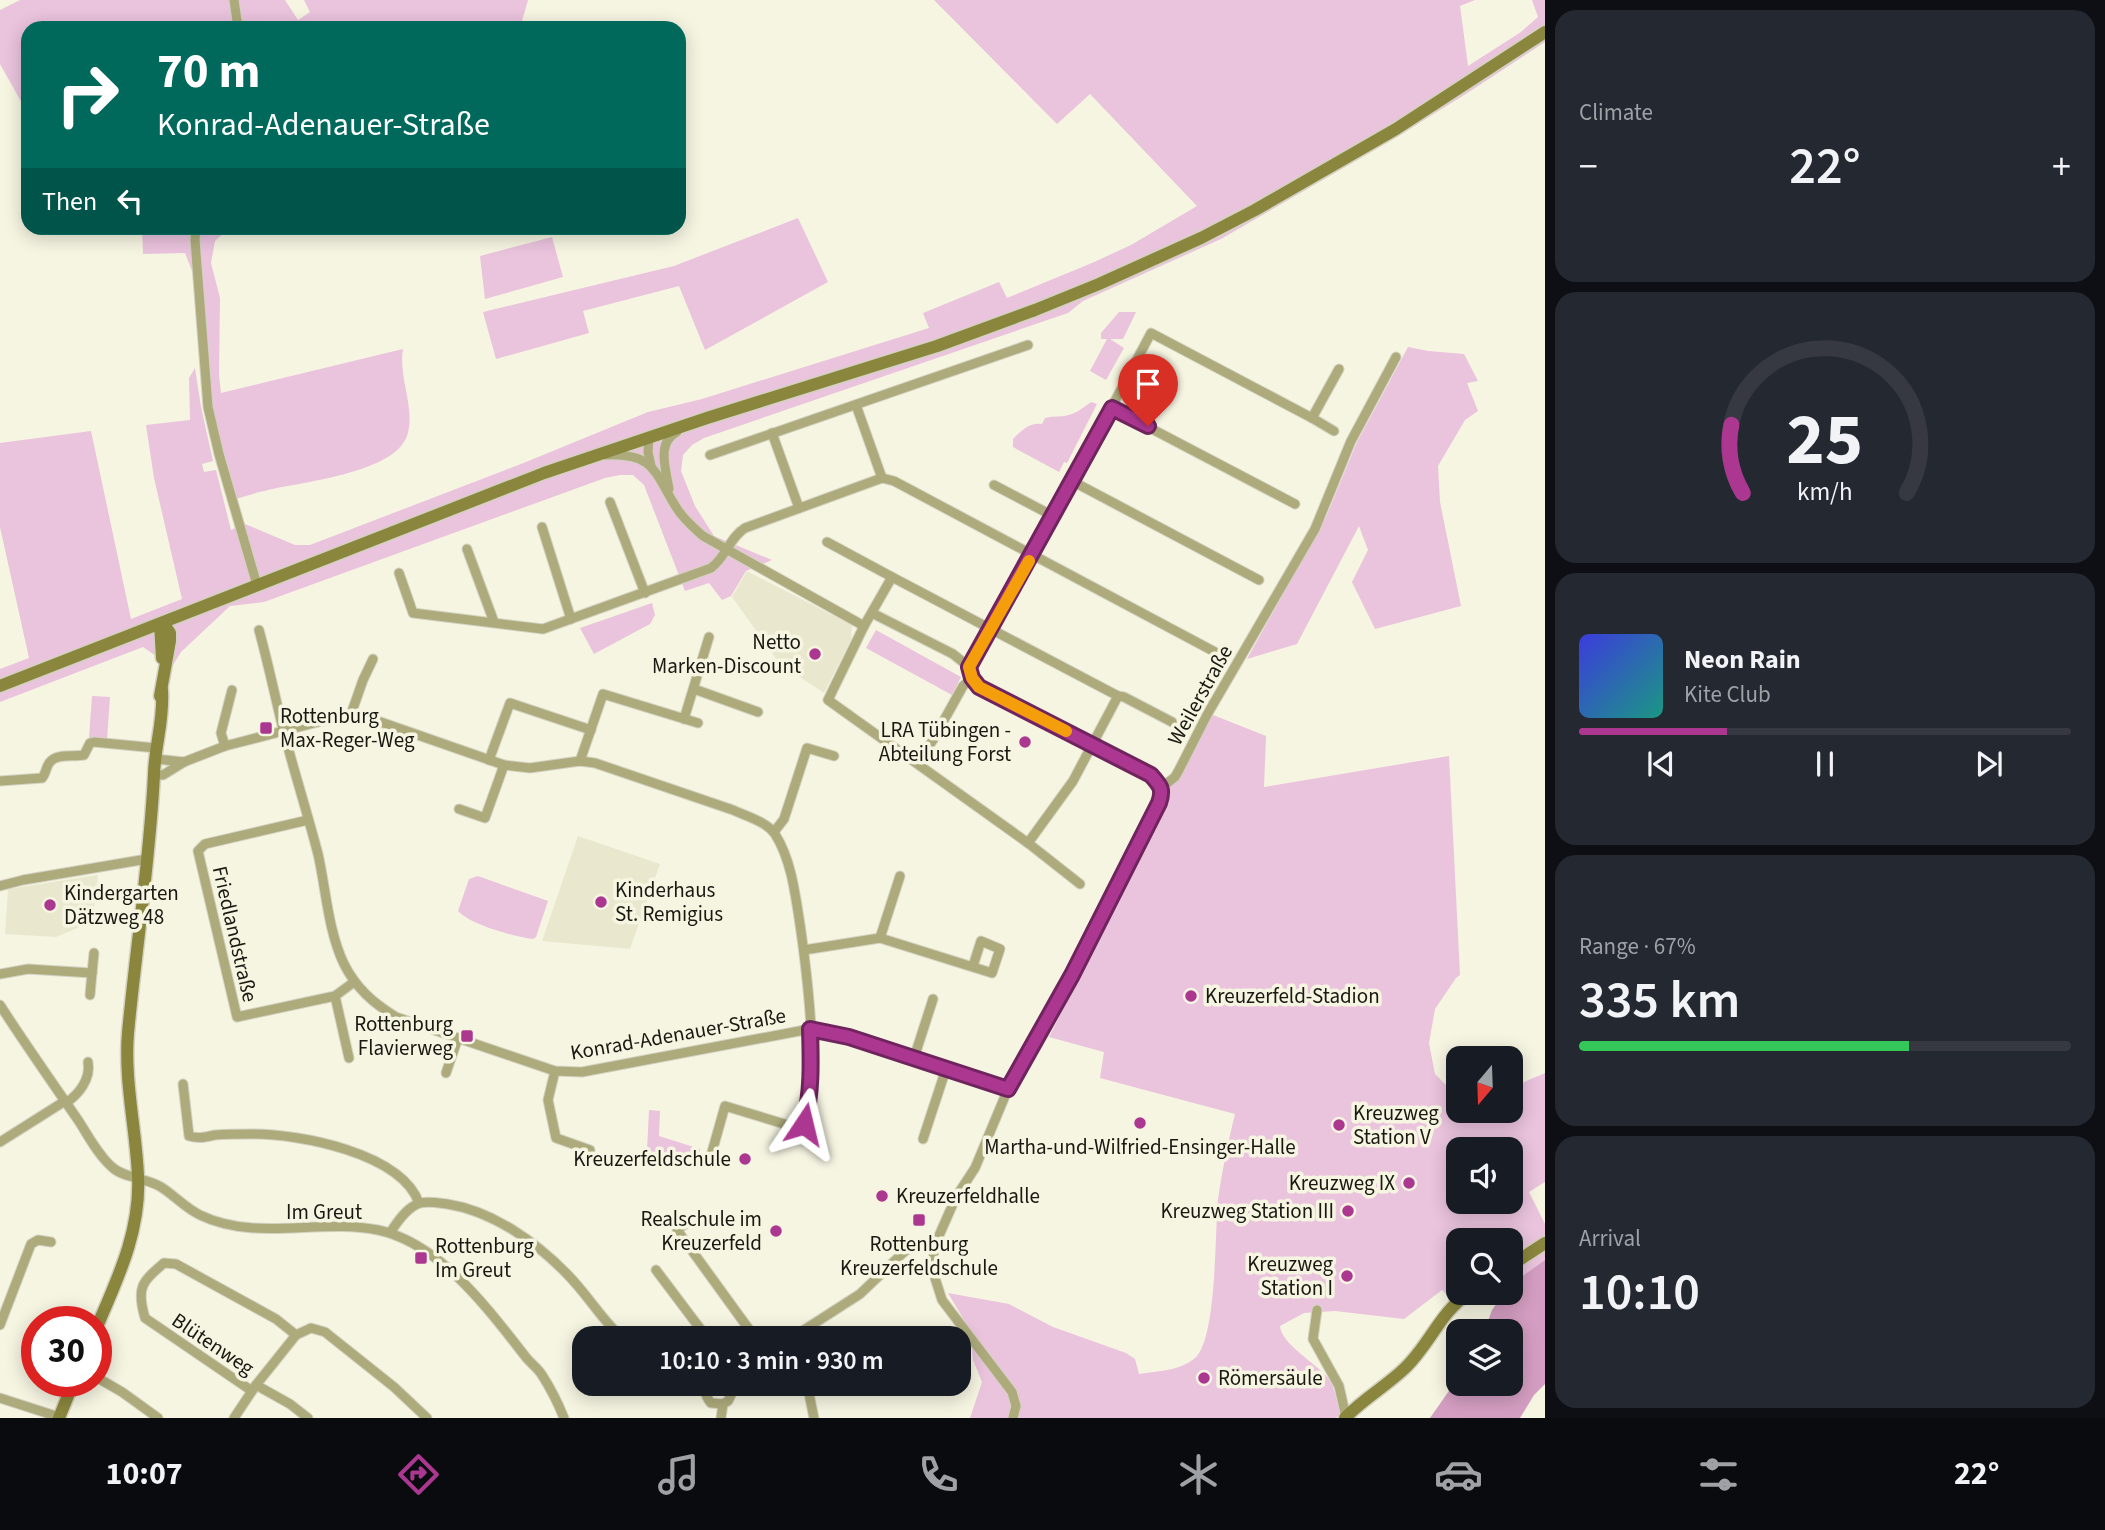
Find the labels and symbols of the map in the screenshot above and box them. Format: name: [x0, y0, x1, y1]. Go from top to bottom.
pin: [1118, 354, 1178, 426]
place label: Netto Marken-Discount: [652, 627, 801, 681]
street label: Weilerstraße: [1160, 639, 1240, 751]
marker: Netto Marken-Discount: [807, 646, 823, 662]
place label: Rottenburg Max-Reger-Weg: [280, 701, 415, 755]
place label: LRA Tübingen - Abteilung Forst: [879, 715, 1011, 769]
marker: Rottenburg Max-Reger-Weg: [258, 720, 274, 736]
marker: LRA Tübingen - Abteilung Forst: [1017, 734, 1033, 750]
street label: Friedlandstraße: [205, 863, 265, 1005]
place label: Kinderhaus St. Remigius: [615, 875, 723, 929]
place label: Kindergarten Dätzweg 48: [64, 878, 179, 932]
marker: Kinderhaus St. Remigius: [593, 894, 609, 910]
marker: Kindergarten Dätzweg 48: [42, 897, 58, 913]
place label: Kreuzerfeld-Stadion: [1205, 981, 1380, 1011]
marker: Kreuzerfeld-Stadion: [1183, 988, 1199, 1004]
street label: Konrad-Adenauer-Straße: [568, 1000, 788, 1068]
place label: Rottenburg Flavierweg: [354, 1009, 453, 1063]
marker: Rottenburg Flavierweg: [459, 1028, 475, 1044]
north arrow: [1446, 1046, 1522, 1124]
position arrow: [767, 1087, 841, 1161]
place label: Kreuzweg Station V: [1353, 1098, 1439, 1152]
marker: Martha-und-Wilfried-Ensinger-Halle: [1132, 1115, 1148, 1131]
marker: Kreuzweg Station V: [1331, 1117, 1347, 1133]
place label: Martha-und-Wilfried-Ensinger-Halle: [984, 1132, 1296, 1162]
place label: Kreuzerfeldschule: [573, 1144, 731, 1174]
marker: Kreuzerfeldschule: [737, 1151, 753, 1167]
place label: Kreuzweg IX: [1289, 1168, 1395, 1198]
marker: Kreuzweg IX: [1401, 1175, 1417, 1191]
place label: Kreuzerfeldhalle: [896, 1181, 1040, 1211]
marker: Kreuzerfeldhalle: [874, 1188, 890, 1204]
place label: Kreuzweg Station III: [1160, 1196, 1334, 1226]
street label: Im Greut: [286, 1197, 362, 1227]
marker: Kreuzweg Station III: [1340, 1203, 1356, 1219]
place label: Realschule im Kreuzerfeld: [640, 1204, 762, 1258]
marker: Rottenburg Kreuzerfeldschule: [911, 1212, 927, 1228]
marker: Realschule im Kreuzerfeld: [768, 1223, 784, 1239]
place label: Rottenburg Kreuzerfeldschule: [840, 1229, 998, 1283]
place label: Rottenburg Im Greut: [435, 1231, 534, 1285]
place label: Kreuzweg Station I: [1247, 1249, 1333, 1303]
marker: Rottenburg Im Greut: [413, 1250, 429, 1266]
marker: Kreuzweg Station I: [1339, 1268, 1355, 1284]
street label: Blütenweg: [166, 1305, 261, 1383]
speed limit sign: 30: [21, 1306, 112, 1397]
place label: Römersäule: [1218, 1363, 1323, 1393]
marker: Römersäule: [1196, 1370, 1212, 1386]

